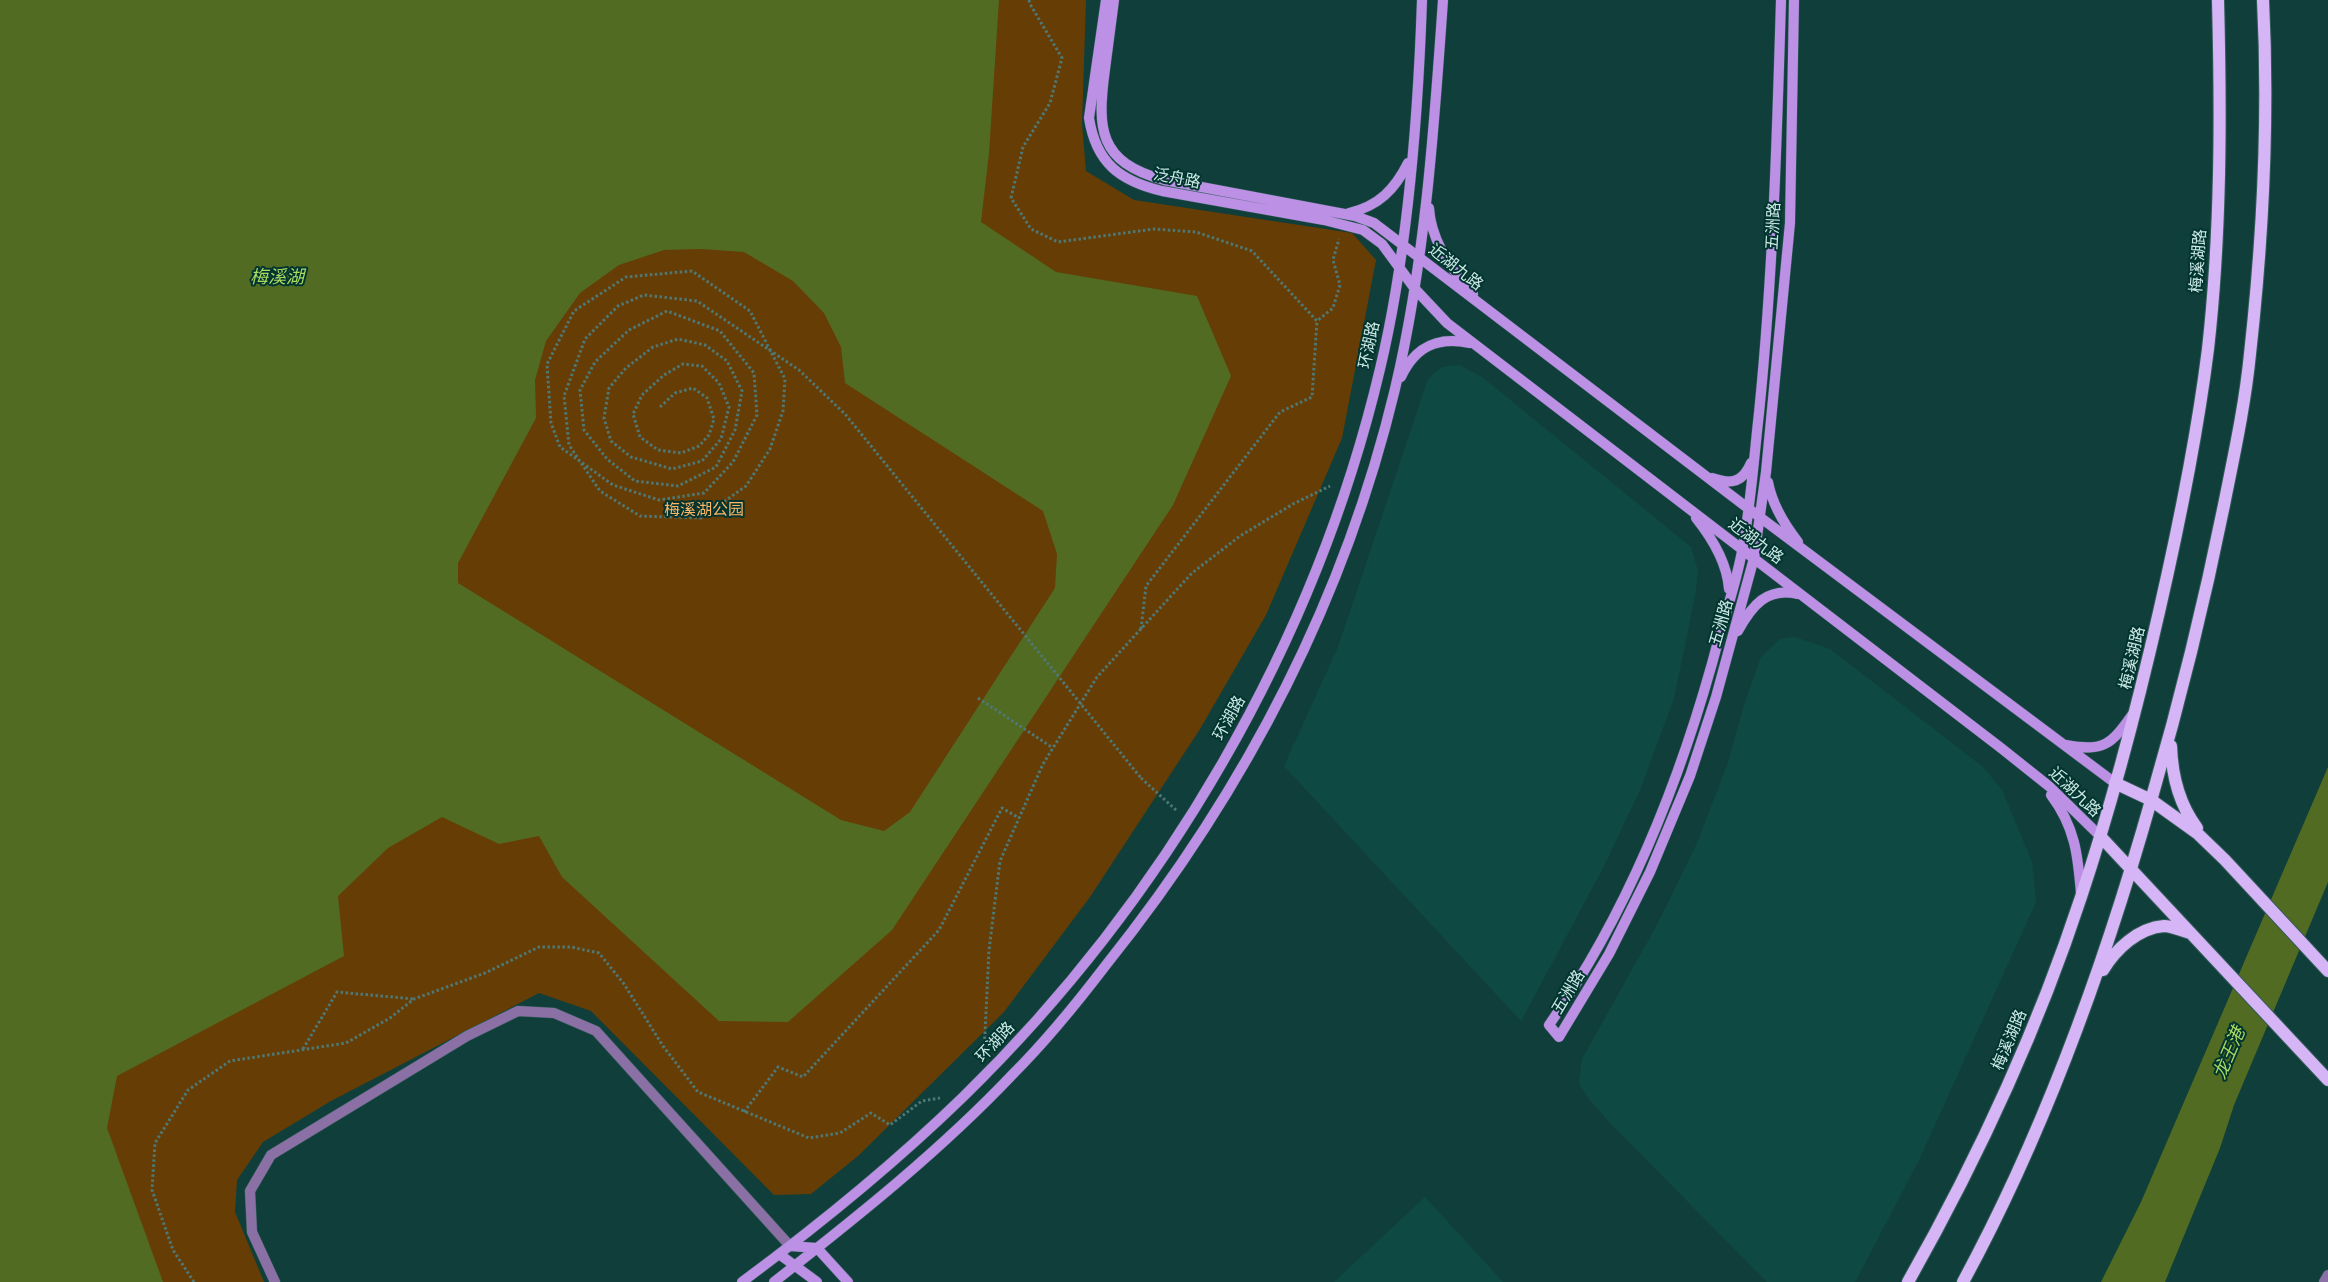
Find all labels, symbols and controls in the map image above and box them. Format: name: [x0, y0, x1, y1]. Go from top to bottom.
street label: 泛舟路: [1152, 164, 1202, 192]
street label: 五洲路: [1762, 202, 1784, 250]
street label: 梅溪湖路: [2186, 228, 2210, 294]
street label: 近湖九路: [1425, 240, 1487, 294]
water label: 梅溪湖: [250, 266, 304, 288]
street label: 环湖路: [1355, 320, 1383, 370]
park label: 梅溪湖公园: [664, 500, 744, 520]
street label: 近湖九路: [1725, 514, 1787, 568]
street label: 五洲路: [1705, 597, 1737, 649]
street label: 梅溪湖路: [2115, 625, 2149, 691]
street label: 环湖路: [1209, 692, 1249, 744]
street label: 近湖九路: [2045, 763, 2105, 821]
street label: 五洲路: [1547, 966, 1589, 1018]
street label: 梅溪湖路: [1988, 1007, 2030, 1073]
street label: 环湖路: [972, 1018, 1018, 1066]
water label: 龙王港: [2209, 1024, 2249, 1082]

